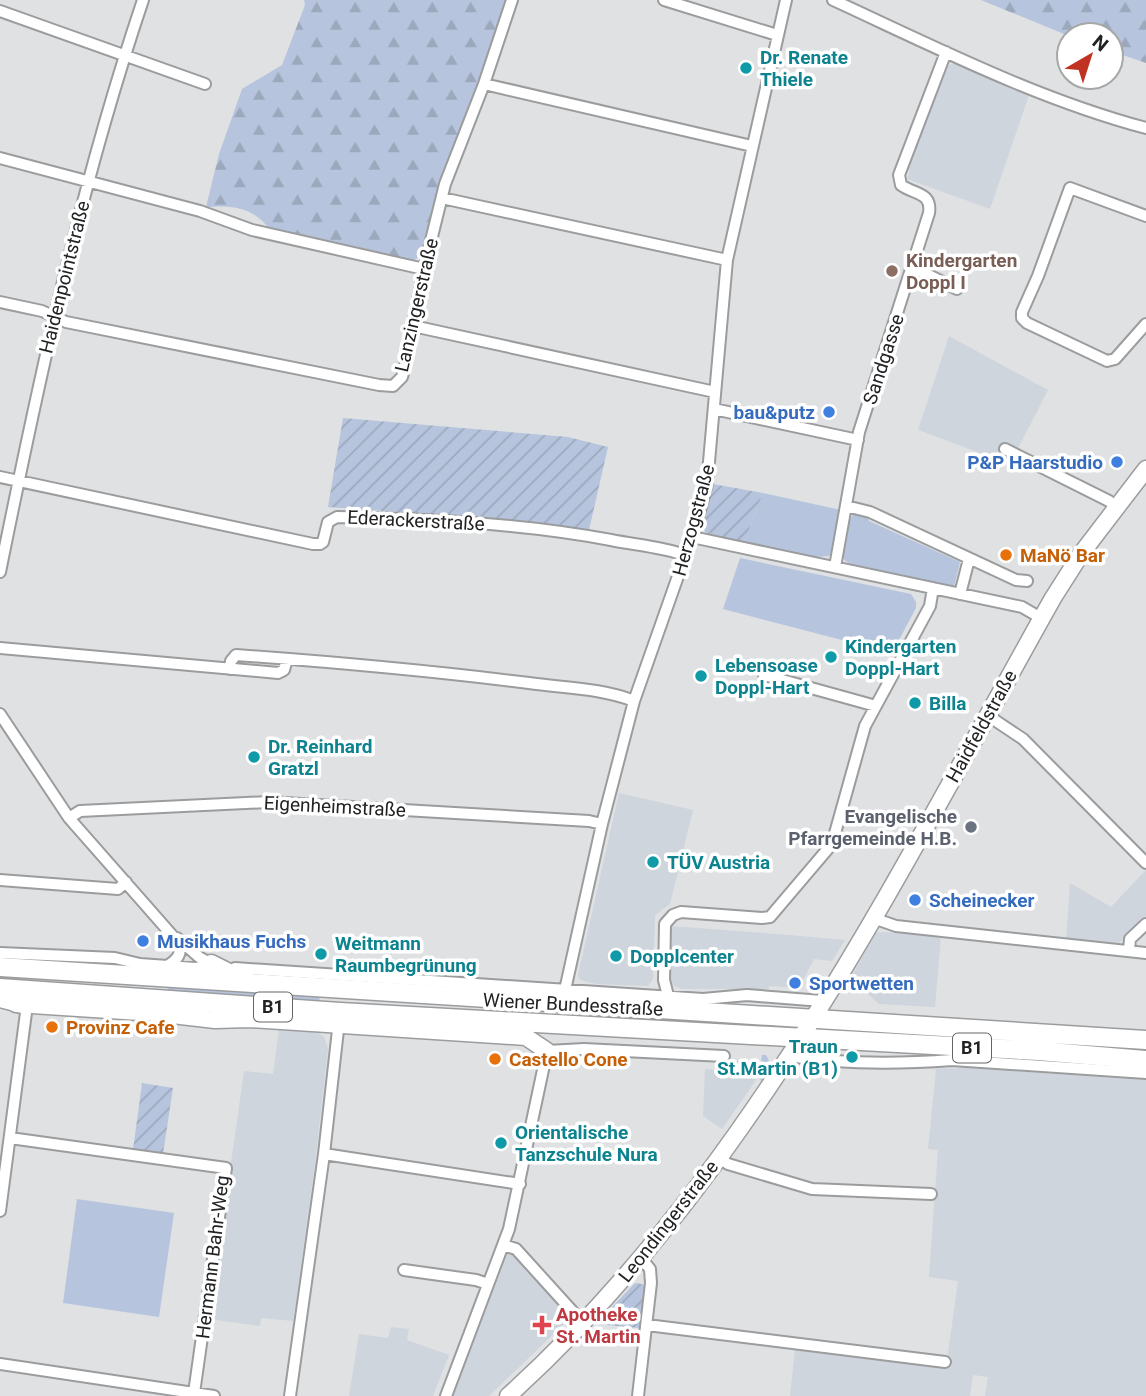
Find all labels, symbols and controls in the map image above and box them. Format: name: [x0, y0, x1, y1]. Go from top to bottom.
north arrow: [1055, 21, 1125, 91]
text: N: [1088, 30, 1113, 56]
place label: Dr. Renate Thiele: [760, 46, 848, 91]
marker: Dr. Renate Thiele: [738, 60, 754, 76]
street label: Haidenpointstraße: [34, 198, 95, 356]
street label: Lanzingerstraße: [390, 236, 443, 374]
place label: Kindergarten Doppl I: [906, 249, 1017, 294]
marker: Kindergarten Doppl I: [884, 263, 900, 279]
street label: Sandgasse: [858, 311, 909, 407]
place label: bau&putz: [734, 401, 815, 424]
marker: bau&putz: [821, 404, 837, 420]
place label: P&P Haarstudio: [967, 451, 1103, 474]
marker: P&P Haarstudio: [1109, 454, 1125, 470]
street label: Herzogstraße: [668, 462, 719, 578]
street label: Ederackerstraße: [347, 505, 485, 536]
place label: MaNö Bar: [1020, 544, 1105, 567]
marker: MaNö Bar: [998, 547, 1014, 563]
place label: Kindergarten Doppl-Hart: [845, 635, 956, 680]
marker: Kindergarten Doppl-Hart: [823, 649, 839, 665]
place label: Lebensoase Doppl-Hart: [715, 654, 818, 699]
street label: Haidfeldstraße: [941, 666, 1022, 786]
marker: Lebensoase Doppl-Hart: [693, 668, 709, 684]
place label: Billa: [929, 692, 966, 715]
marker: Billa: [907, 695, 923, 711]
place label: Dr. Reinhard Gratzl: [268, 735, 372, 780]
marker: Dr. Reinhard Gratzl: [246, 749, 262, 765]
street label: Eigenheimstraße: [263, 791, 407, 822]
place label: Evangelische Pfarrgemeinde H.B.: [788, 805, 957, 850]
marker: Evangelische Pfarrgemeinde H.B.: [963, 819, 979, 835]
place label: TÜV Austria: [667, 851, 770, 874]
marker: TÜV Austria: [645, 854, 661, 870]
place label: Scheinecker: [929, 889, 1035, 912]
marker: Scheinecker: [907, 892, 923, 908]
place label: Musikhaus Fuchs: [157, 930, 307, 953]
place label: Weitmann Raumbegrünung: [335, 932, 477, 977]
marker: Musikhaus Fuchs: [135, 933, 151, 949]
place label: Dopplcenter: [630, 945, 734, 968]
marker: Weitmann Raumbegrünung: [313, 946, 329, 962]
marker: Dopplcenter: [608, 948, 624, 964]
place label: Sportwetten: [809, 972, 914, 995]
marker: Sportwetten: [787, 975, 803, 991]
street label: Wiener Bundesstraße: [482, 988, 664, 1021]
road number: B1: [254, 992, 292, 1022]
place label: Provinz Cafe: [66, 1016, 175, 1039]
marker: Provinz Cafe: [44, 1019, 60, 1035]
road number: B1: [953, 1034, 991, 1063]
place label: Traun St.Martin (B1): [717, 1035, 838, 1080]
place label: Castello Cone: [509, 1048, 628, 1071]
marker: Traun St.Martin (B1): [844, 1049, 860, 1065]
marker: Castello Cone: [487, 1051, 503, 1067]
place label: Orientalische Tanzschule Nura: [515, 1121, 658, 1166]
marker: Orientalische Tanzschule Nura: [493, 1135, 509, 1151]
street label: Leondingerstraße: [614, 1156, 723, 1287]
street label: Hermann Bahr-Weg: [191, 1174, 234, 1340]
place label: Apotheke St. Martin: [556, 1303, 641, 1348]
marker: Apotheke St. Martin: [534, 1317, 550, 1333]

